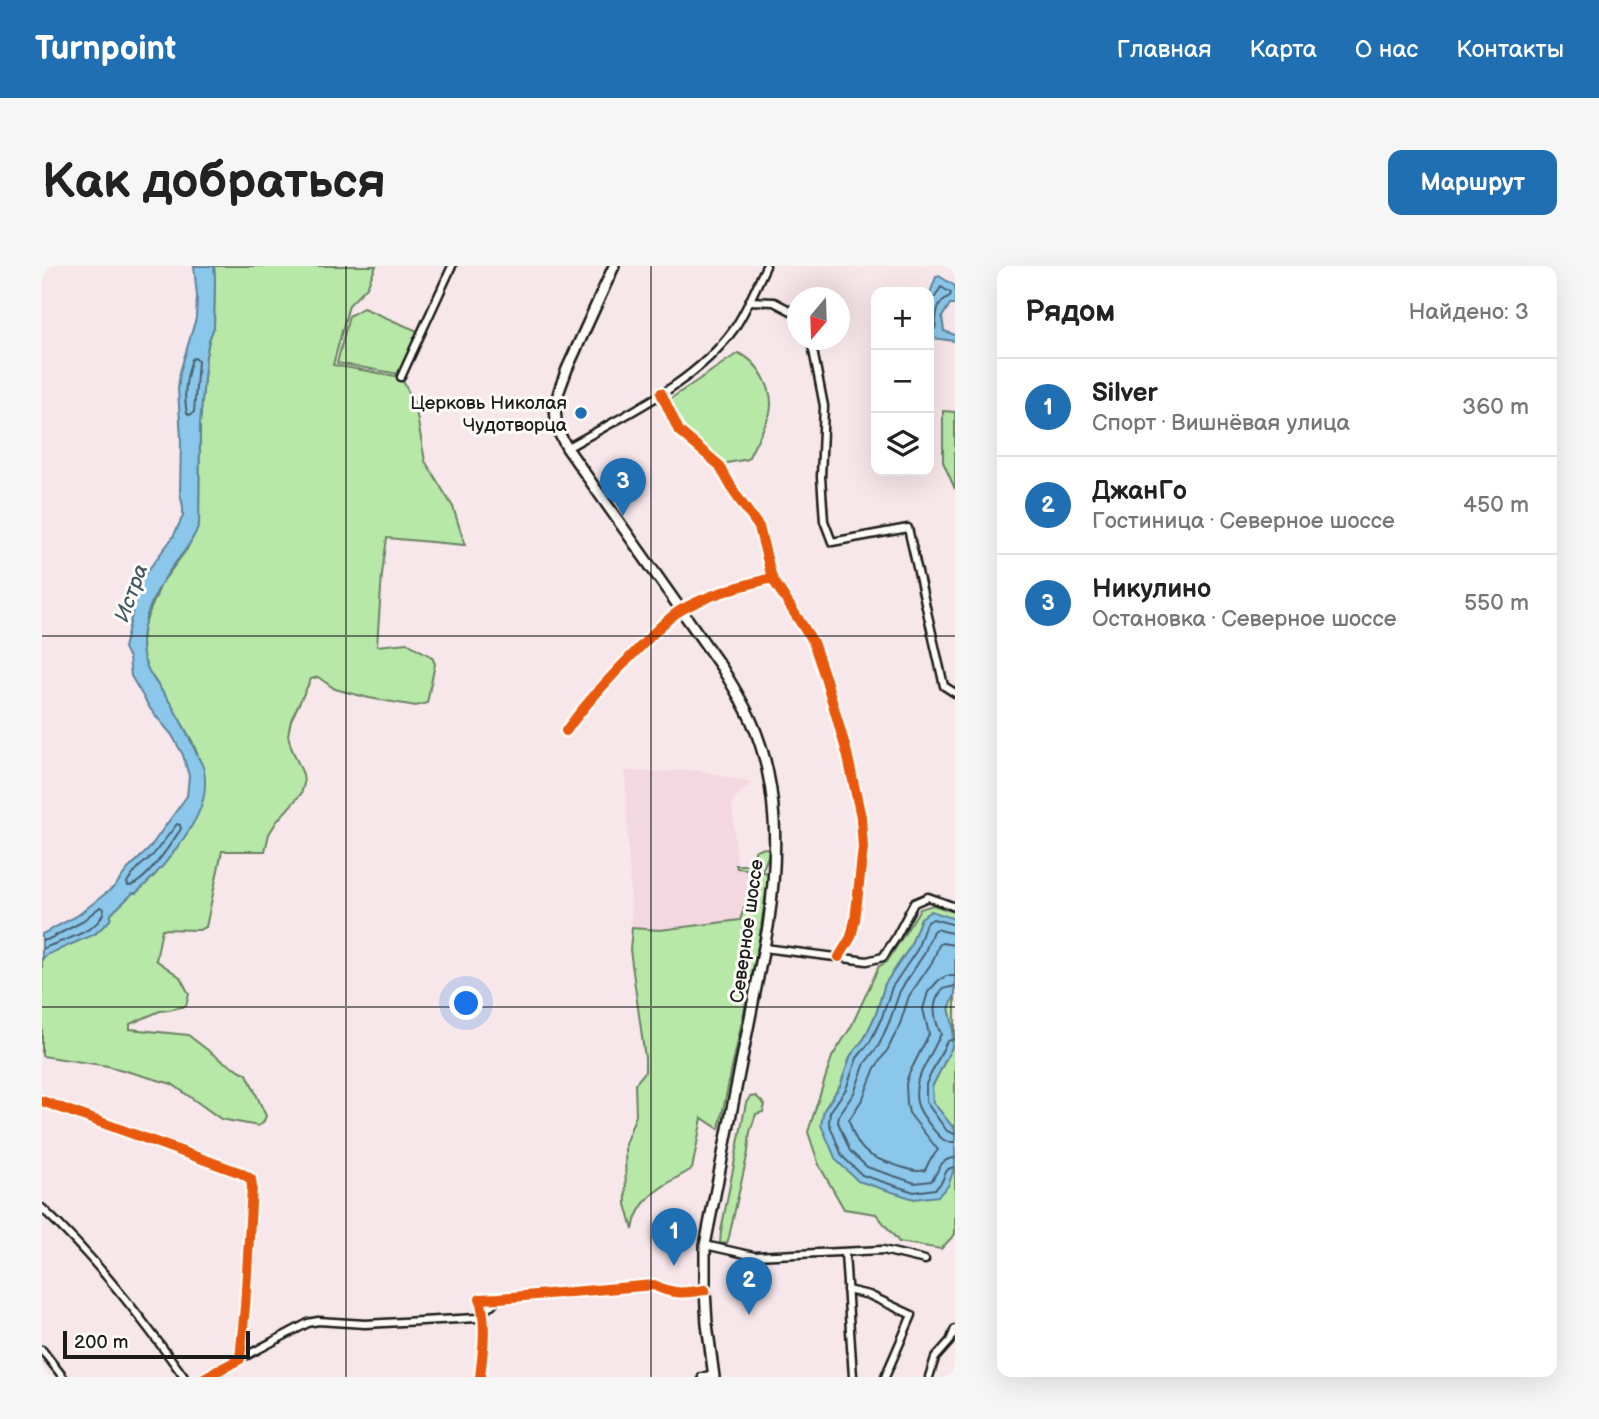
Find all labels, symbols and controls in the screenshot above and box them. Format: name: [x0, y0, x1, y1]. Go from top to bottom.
text: Turnpoint: [35, 29, 176, 69]
text: Главная: [1117, 35, 1211, 64]
text: Карта: [1249, 35, 1317, 64]
text: О нас: [1355, 35, 1418, 64]
text: Контакты: [1456, 35, 1564, 64]
button: Маршрут: [1388, 150, 1557, 215]
text: Как добраться: [42, 153, 386, 212]
north arrow: [787, 287, 850, 350]
map controls: [871, 287, 934, 476]
button: +: [871, 287, 934, 350]
text: Рядом: [1025, 294, 1115, 330]
text: Найдено: 3: [1408, 298, 1529, 326]
button: −: [871, 350, 934, 413]
text: Silver: [1092, 378, 1158, 409]
place label: Церковь Николая Чудотворца: [410, 392, 567, 437]
text: 1: [1043, 393, 1053, 421]
text: 360 m: [1462, 393, 1529, 421]
marker: Церковь Николая Чудотворца: [573, 405, 589, 421]
text: Спорт · Вишнёвая улица: [1092, 409, 1350, 437]
button: layers: [871, 413, 934, 476]
pin: 3: [600, 458, 646, 516]
text: ДжанГо: [1092, 476, 1187, 507]
text: 2: [1041, 491, 1055, 519]
text: 450 m: [1463, 491, 1529, 519]
text: Гостиница · Северное шоссе: [1092, 507, 1395, 535]
water label: Истра: [109, 561, 153, 626]
text: Никулино: [1092, 574, 1211, 605]
text: 3: [1041, 589, 1055, 617]
text: 550 m: [1464, 589, 1529, 617]
text: Остановка · Северное шоссе: [1092, 605, 1397, 633]
street label: Северное шоссе: [726, 857, 769, 1005]
your location: [449, 986, 483, 1020]
pin: 1: [651, 1208, 697, 1266]
pin: 2: [726, 1257, 772, 1315]
scale bar: [63, 1328, 250, 1360]
text: 200 m: [74, 1331, 128, 1354]

